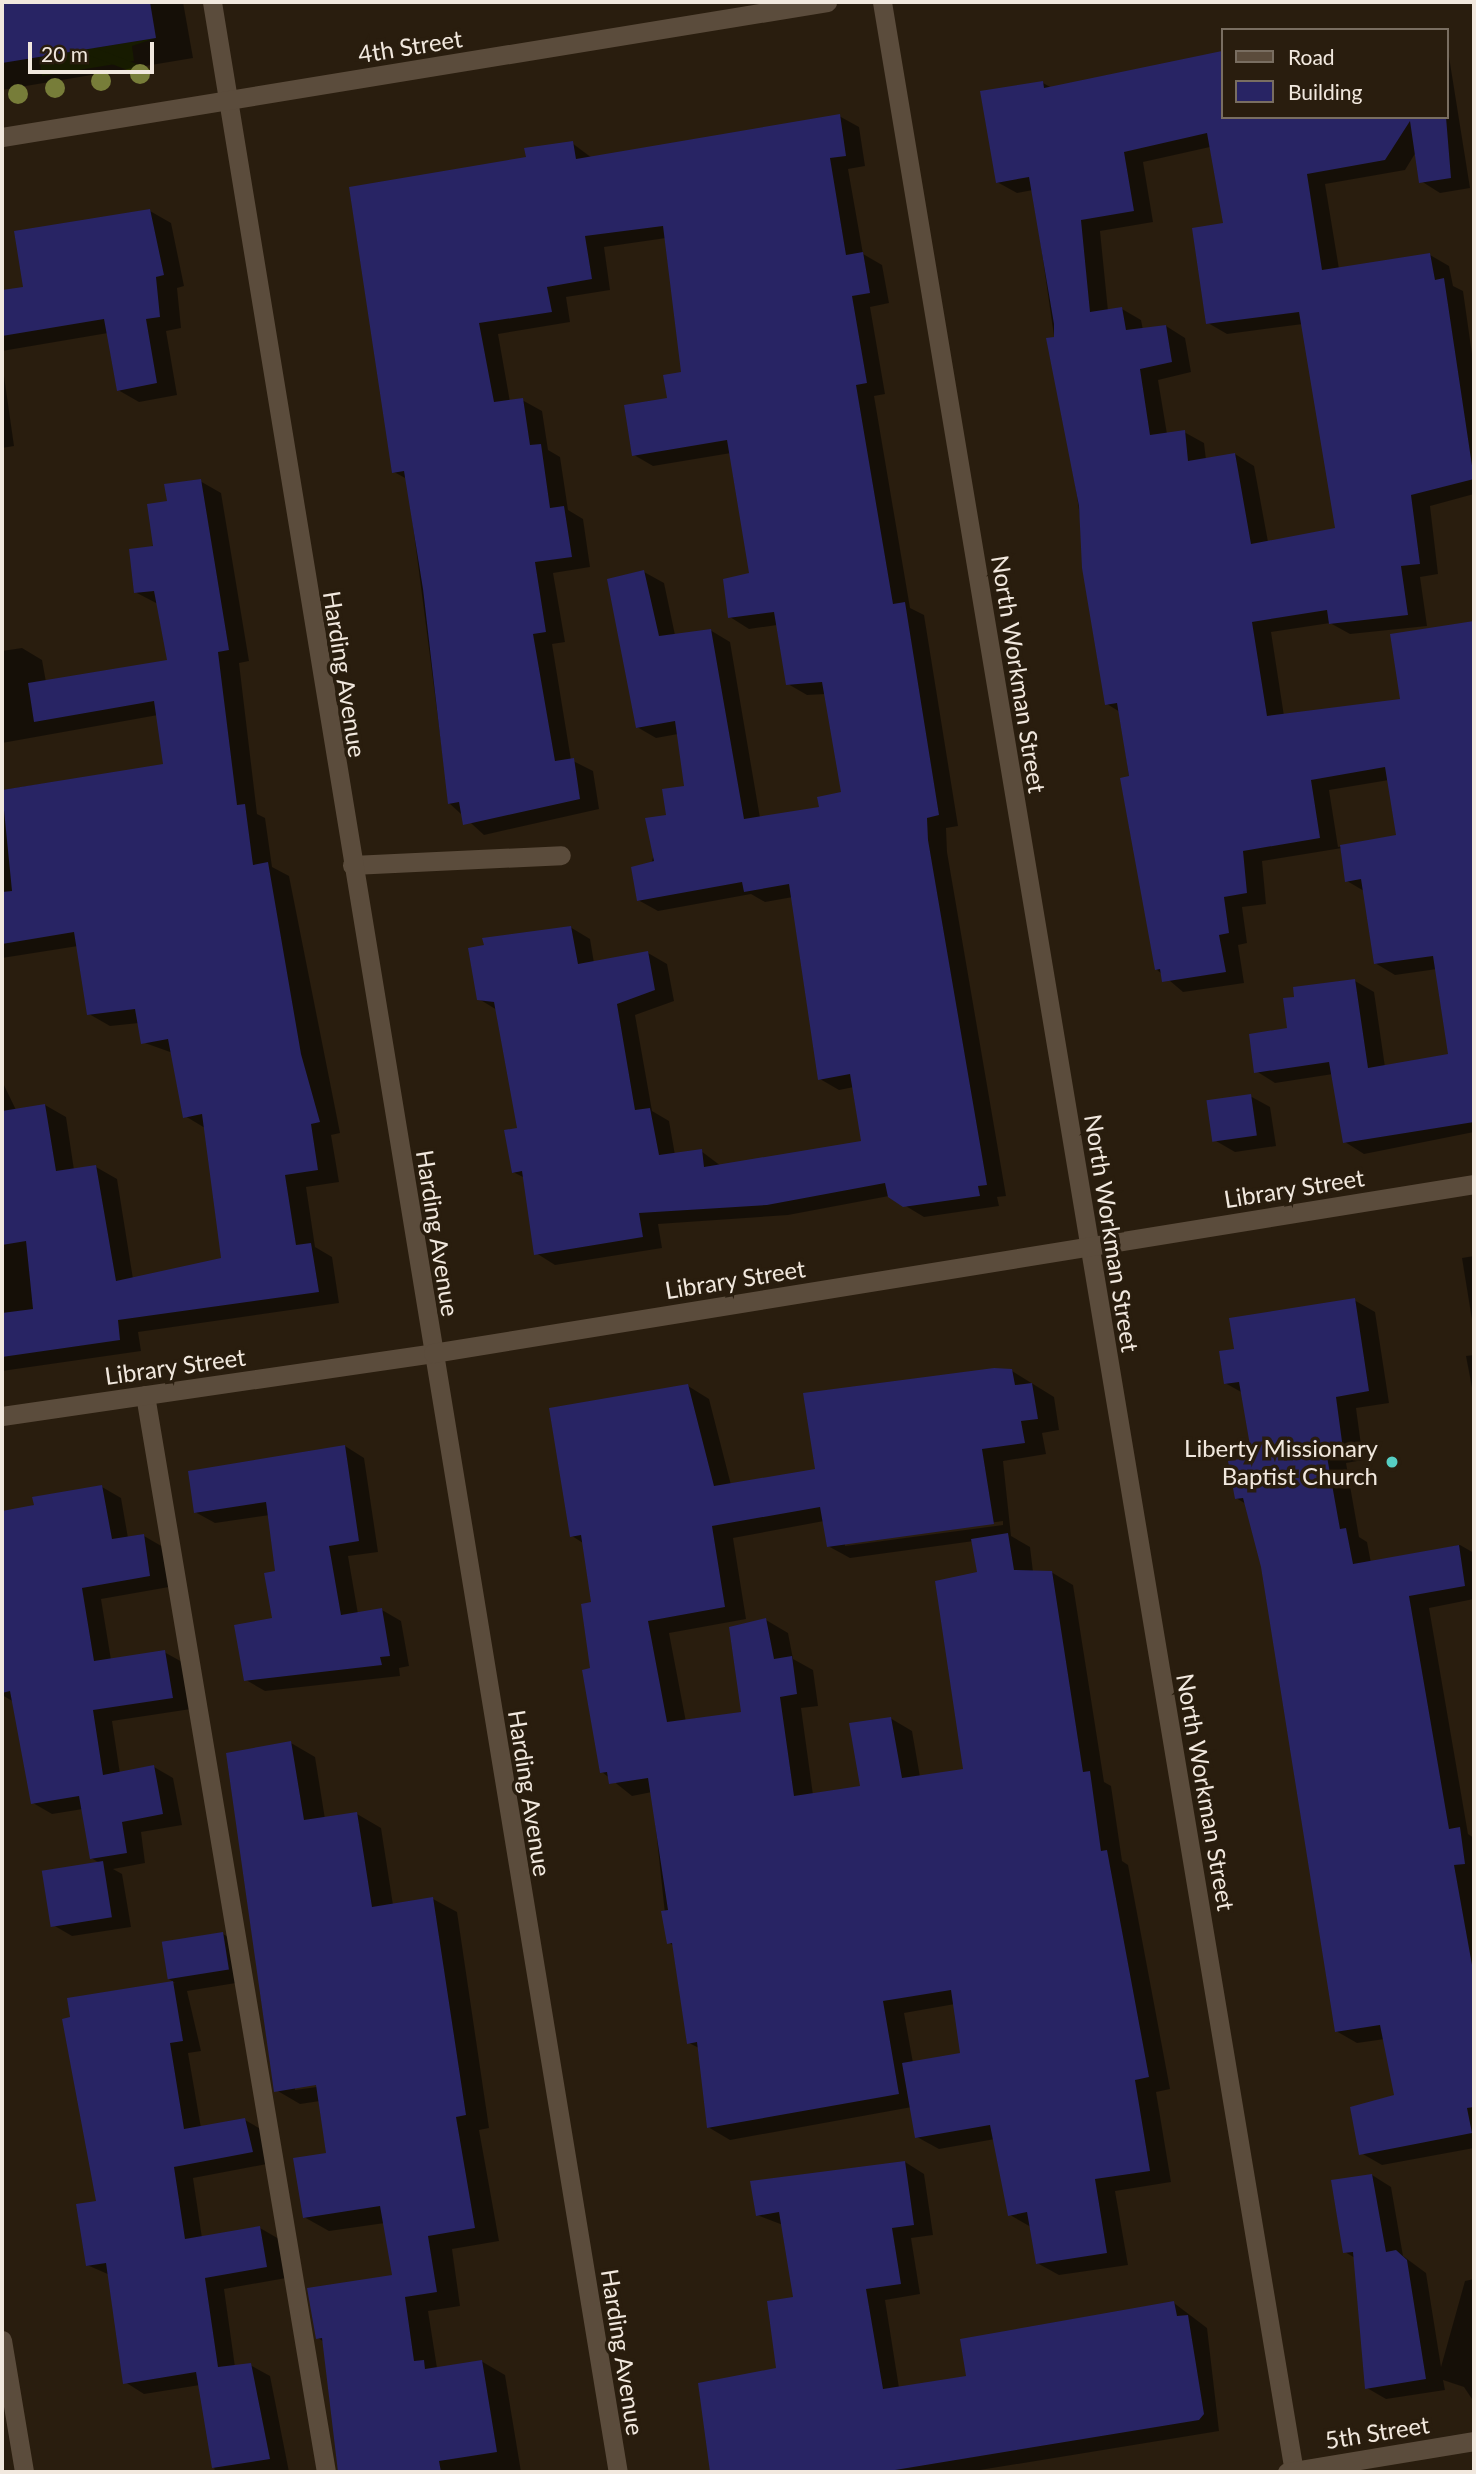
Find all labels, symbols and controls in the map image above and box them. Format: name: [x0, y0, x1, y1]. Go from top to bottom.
street label: 4th Street: [356, 24, 464, 68]
scale bar: [32, 28, 158, 72]
legend: [1220, 28, 1448, 119]
text: 20 m: [41, 41, 88, 66]
text: Road: [1288, 44, 1335, 69]
text: Building: [1288, 79, 1363, 104]
street label: North Workman Street: [986, 553, 1052, 795]
street label: Harding Avenue: [318, 588, 372, 760]
street label: North Workman Street: [1079, 1112, 1145, 1354]
street label: Harding Avenue: [411, 1147, 465, 1319]
street label: Library Street: [1221, 1163, 1367, 1213]
street label: Library Street: [662, 1254, 808, 1304]
street label: Library Street: [102, 1342, 248, 1390]
place label: Liberty Missionary Baptist Church: [1184, 1434, 1378, 1490]
marker: Liberty Missionary Baptist Church: [1384, 1454, 1400, 1470]
street label: North Workman Street: [1171, 1671, 1241, 1913]
street label: Harding Avenue: [503, 1707, 557, 1879]
street label: Harding Avenue: [596, 2266, 650, 2438]
street label: 5th Street: [1323, 2410, 1431, 2454]

